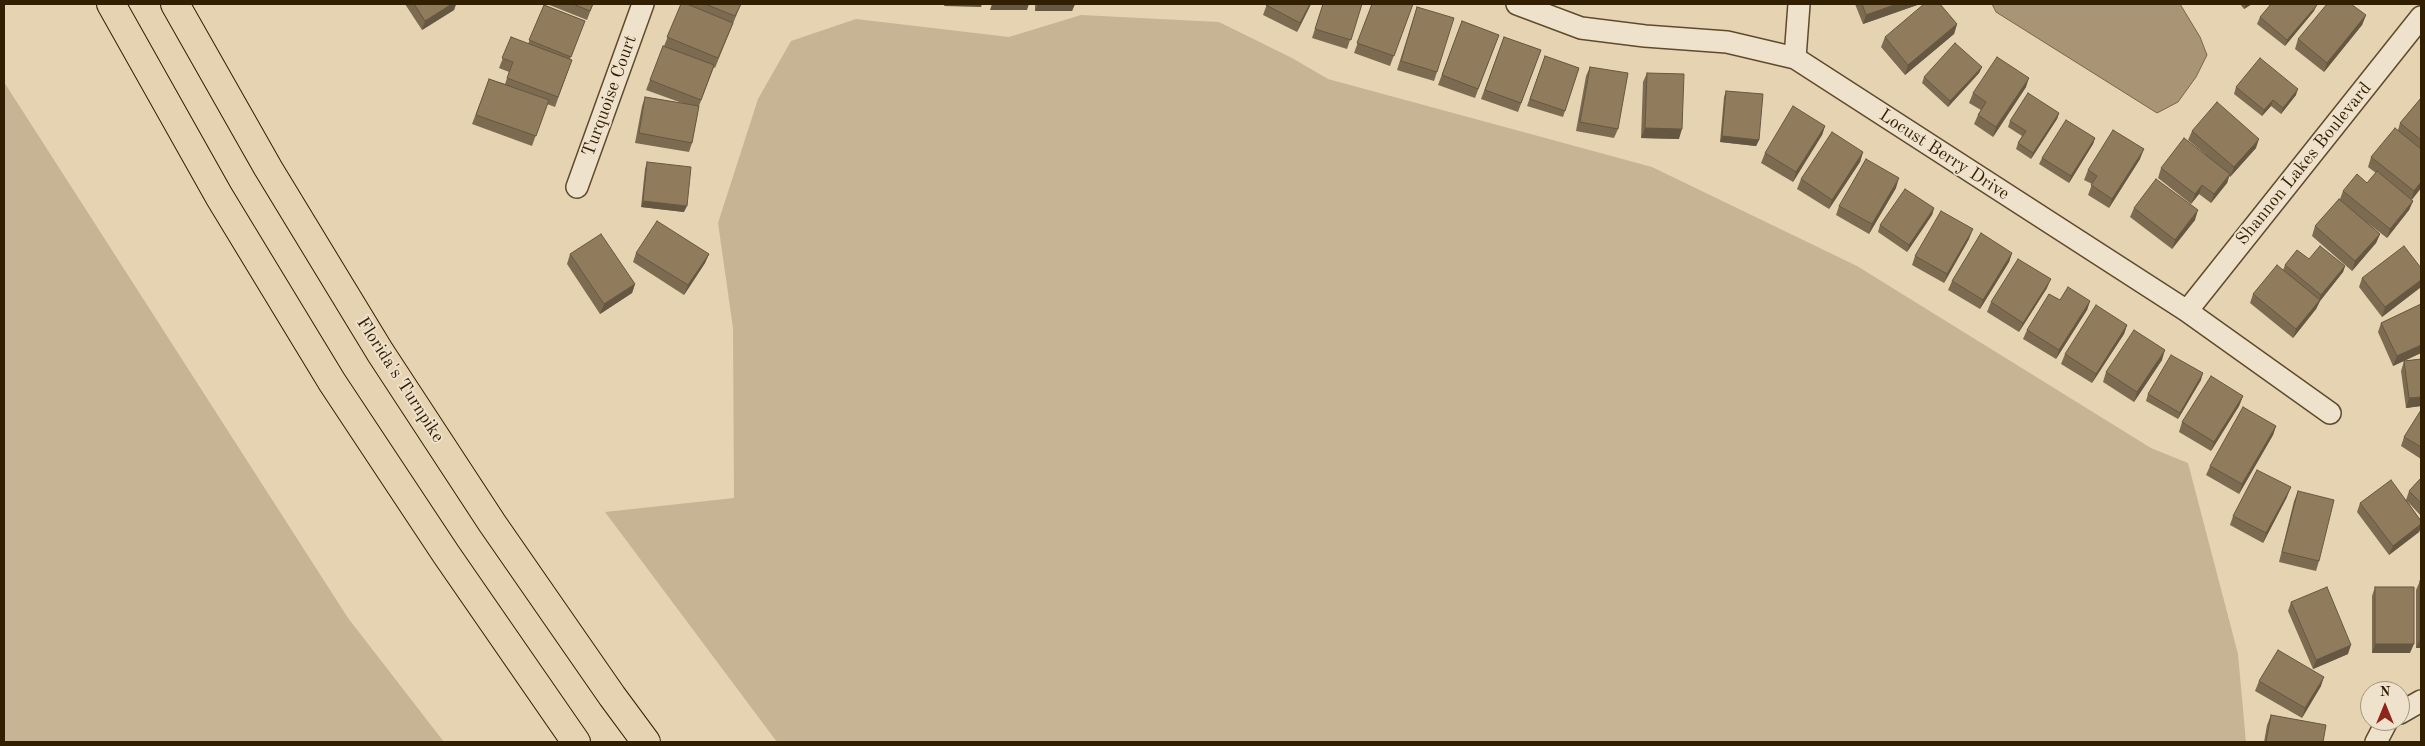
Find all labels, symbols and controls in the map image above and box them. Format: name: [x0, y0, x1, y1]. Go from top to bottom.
street label: Turquoise Court: [578, 32, 642, 160]
street label: Shannon Lakes Boulevard: [2232, 78, 2376, 250]
street label: Locust Berry Drive: [1875, 105, 2013, 205]
street label: Florida's Turnpike: [351, 313, 449, 447]
north arrow: [2360, 681, 2410, 731]
text: N: [2380, 685, 2390, 699]

